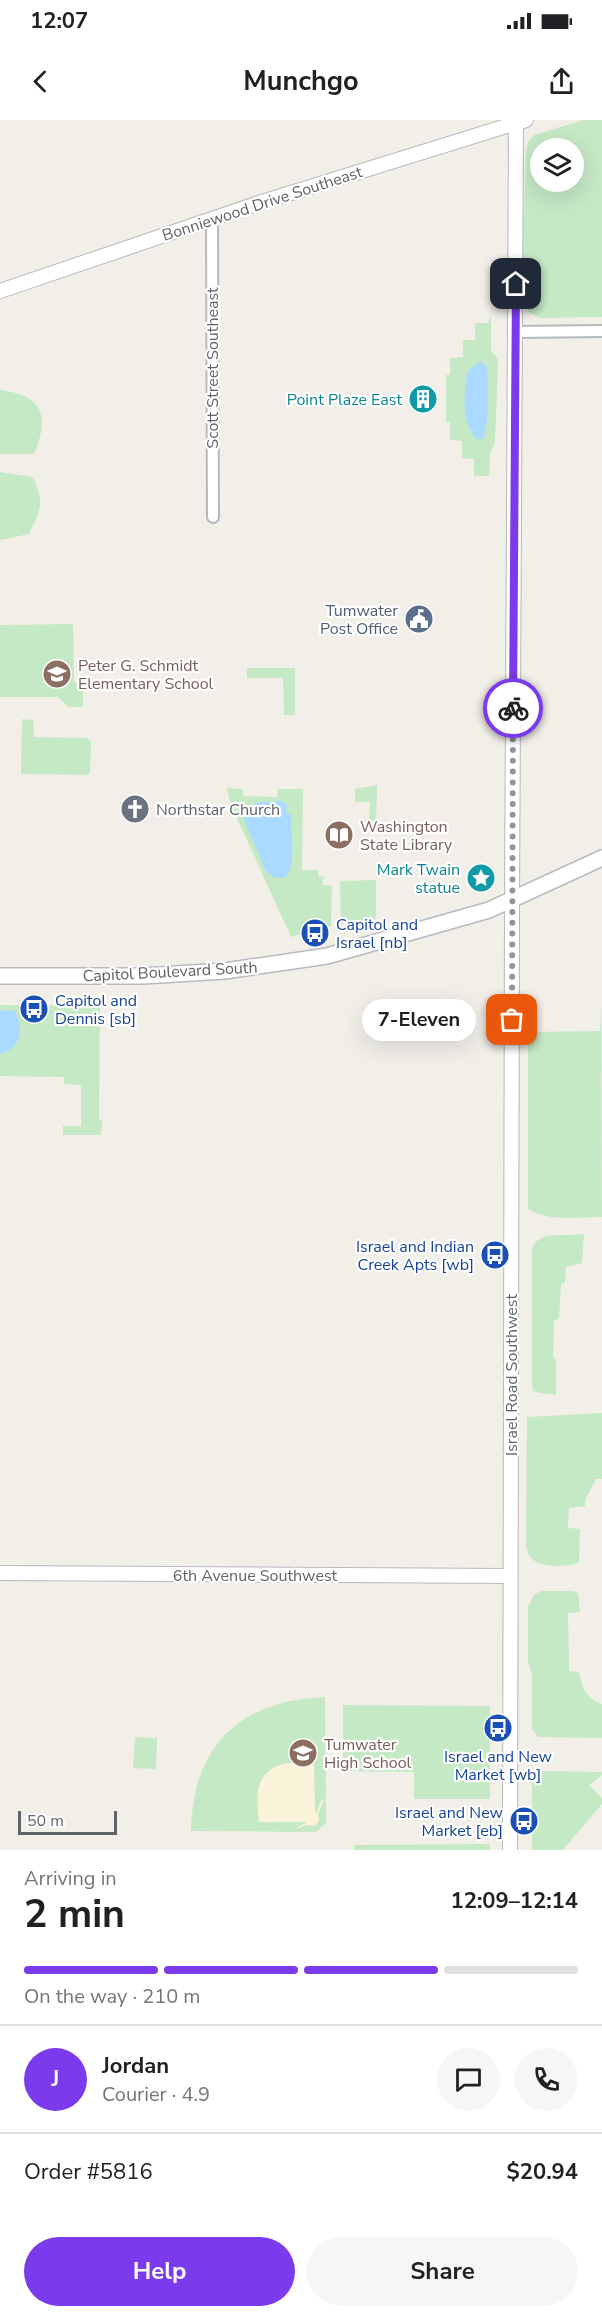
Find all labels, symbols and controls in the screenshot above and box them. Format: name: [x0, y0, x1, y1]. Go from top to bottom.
text: 12:07: [30, 6, 88, 36]
text: Munchgo: [243, 63, 359, 100]
icon: back: [24, 65, 57, 98]
icon: share: [545, 65, 578, 98]
map controls: [530, 138, 584, 192]
button: layers: [530, 138, 584, 192]
street label: Bonniewood Drive Southeast: [159, 161, 366, 247]
pin: [490, 258, 541, 309]
icon: home: [499, 267, 532, 300]
street label: Scott Street Southeast: [202, 287, 224, 449]
building icon: Point Plaze East: [407, 383, 439, 415]
place label: Point Plaze East: [287, 389, 402, 411]
place label: Tumwater Post Office: [320, 600, 398, 640]
public building icon: Tumwater Post Office: [403, 603, 435, 635]
place label: Peter G. Schmidt Elementary School: [78, 655, 214, 695]
school or university icon: Peter G. Schmidt Elementary School: [41, 658, 73, 690]
courier: [483, 678, 543, 738]
icon: bike: [497, 692, 530, 725]
church icon: Northstar Church: [119, 793, 151, 825]
place label: Northstar Church: [156, 799, 280, 821]
place label: Washington State Library: [360, 816, 453, 856]
library icon: Washington State Library: [323, 819, 355, 851]
place label: Mark Twain statue: [377, 859, 460, 899]
place icon: Mark Twain statue: [465, 862, 497, 894]
place label: Capitol and Israel [nb]: [336, 914, 418, 954]
bus stop icon: Capitol and Israel [nb]: [299, 917, 331, 949]
street label: Capitol Boulevard South: [82, 956, 258, 988]
place label: Capitol and Dennis [sb]: [55, 990, 137, 1030]
bus stop icon: Capitol and Dennis [sb]: [18, 993, 50, 1025]
pin: [486, 994, 537, 1045]
callout: 7-Eleven: [362, 999, 476, 1041]
icon: bag: [495, 1003, 528, 1036]
text: 7-Eleven: [378, 1006, 460, 1033]
place label: Israel and Indian Creek Apts [wb]: [356, 1236, 474, 1276]
bus stop icon: Israel and Indian Creek Apts [wb]: [479, 1239, 511, 1271]
street label: Israel Road Southwest: [501, 1294, 523, 1456]
street label: 6th Avenue Southwest: [173, 1565, 338, 1587]
bus stop icon: Israel and New Market [wb]: [482, 1712, 514, 1744]
place label: Tumwater High School: [324, 1734, 412, 1774]
school or university icon: Tumwater High School: [287, 1737, 319, 1769]
place label: Israel and New Market [wb]: [444, 1746, 553, 1786]
place label: Israel and New Market [eb]: [395, 1802, 504, 1842]
bus stop icon: Israel and New Market [eb]: [508, 1805, 540, 1837]
scale bar: [18, 1808, 117, 1836]
text: 50 m: [27, 1810, 64, 1832]
text: Arriving in: [24, 1865, 117, 1892]
text: 12:09–12:14: [450, 1886, 578, 1916]
text: 2 min: [24, 1888, 125, 1941]
text: On the way · 210 m: [24, 1983, 200, 2010]
button: chat: [437, 2048, 500, 2111]
button: phone: [515, 2048, 578, 2111]
text: Jordan: [102, 2051, 169, 2081]
text: J: [52, 2064, 59, 2094]
text: Courier · 4.9: [102, 2081, 210, 2108]
text: Order #5816: [24, 2157, 153, 2187]
text: $20.94: [507, 2157, 578, 2187]
button: Help: [24, 2237, 295, 2306]
button: Share: [307, 2237, 578, 2306]

